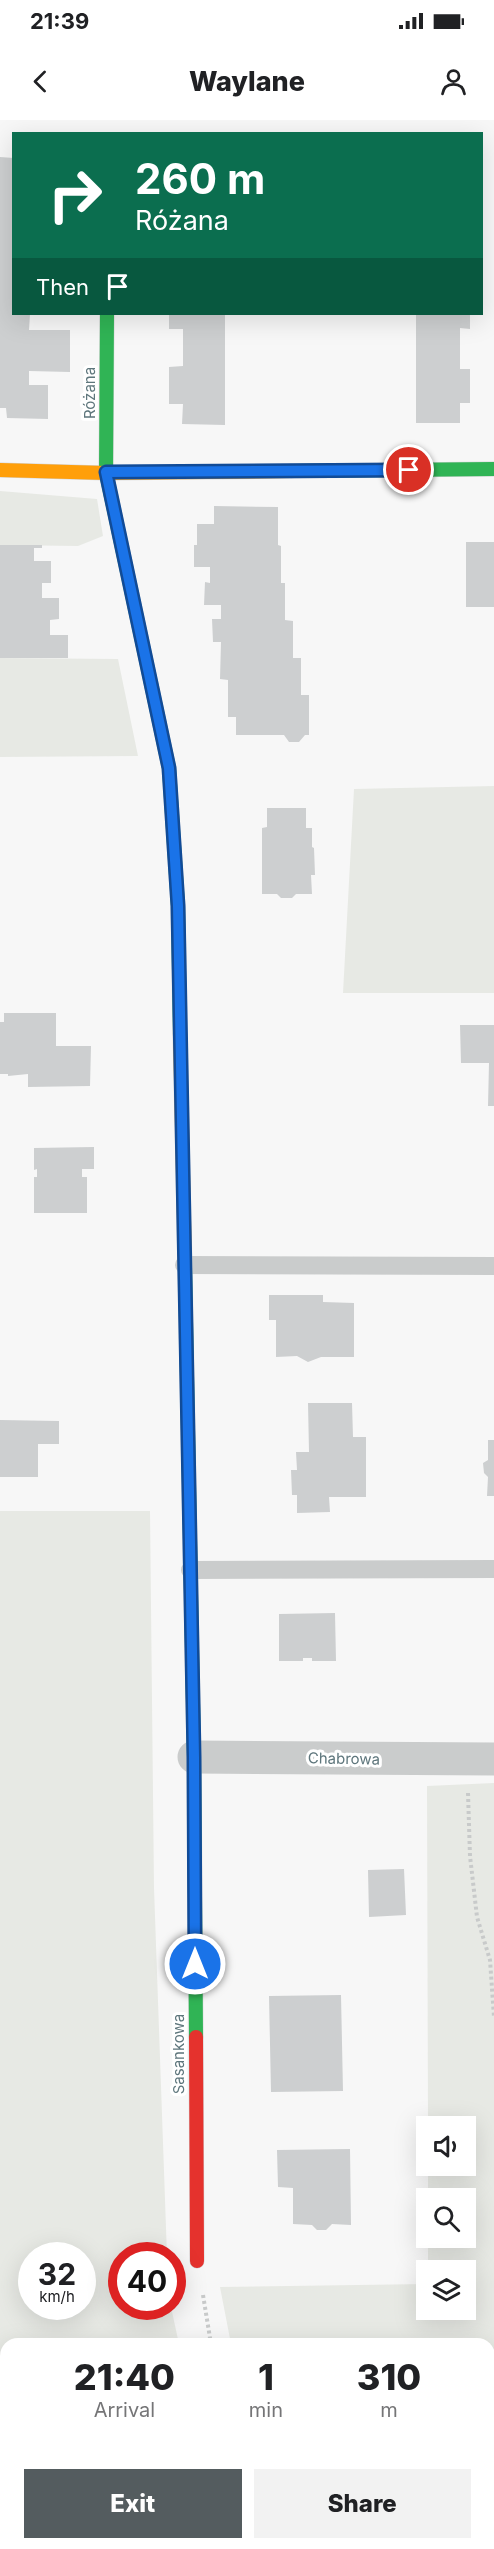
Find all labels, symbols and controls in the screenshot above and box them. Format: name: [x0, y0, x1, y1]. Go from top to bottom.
text: 21:39: [30, 8, 89, 34]
icon: back: [24, 65, 57, 98]
text: Waylane: [189, 65, 305, 98]
icon: person: [437, 65, 470, 98]
text: 260 m: [135, 153, 265, 204]
icon: right: [36, 156, 114, 234]
text: Różana: [135, 204, 229, 237]
icon: arrive: [101, 270, 134, 303]
text: Then: [36, 274, 89, 300]
street label: Różana: [80, 367, 99, 419]
pin: [383, 444, 434, 495]
icon: arrive: [392, 453, 425, 486]
street label: Chabrowa: [308, 1748, 380, 1769]
position arrow: [163, 1932, 227, 1996]
street label: Sasankowa: [169, 2014, 188, 2094]
map controls: [416, 2116, 476, 2320]
button: sound: [416, 2116, 476, 2176]
button: search: [416, 2188, 476, 2248]
speed limit sign: 40: [108, 2242, 186, 2320]
text: 32: [38, 2256, 76, 2292]
button: layers: [416, 2260, 476, 2320]
text: km/h: [39, 2287, 75, 2306]
text: 21:40: [74, 2355, 175, 2399]
text: 1: [258, 2355, 274, 2399]
text: 310: [357, 2355, 421, 2399]
text: Arrival: [94, 2398, 155, 2422]
text: min: [249, 2398, 283, 2422]
text: m: [380, 2398, 398, 2422]
button: Exit: [24, 2469, 242, 2538]
button: Share: [254, 2469, 471, 2538]

